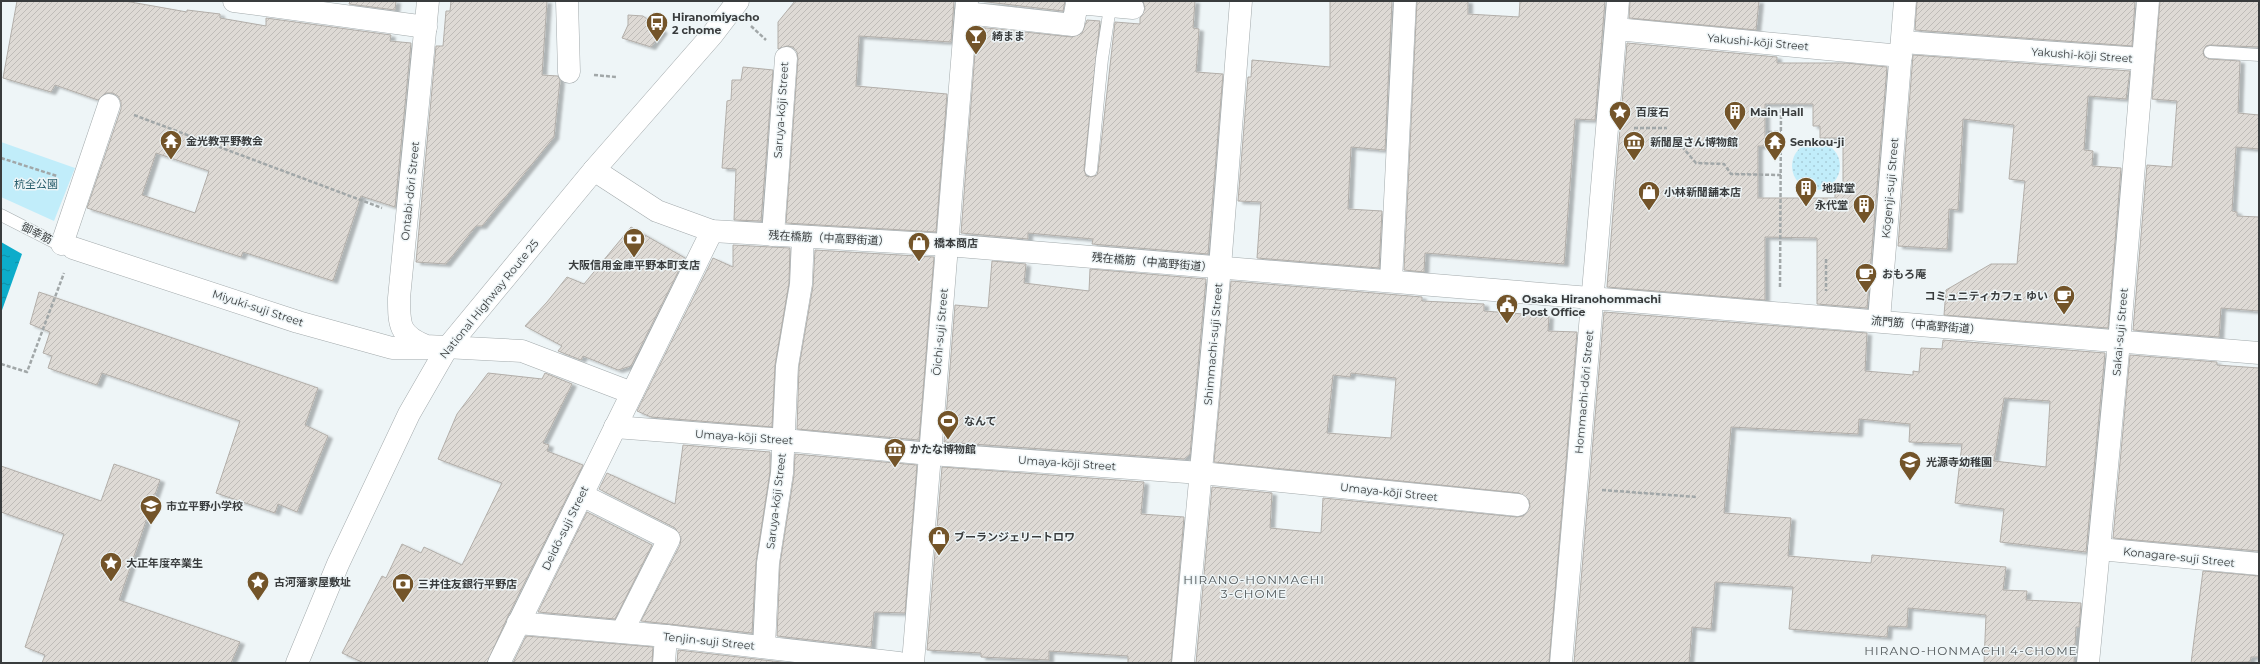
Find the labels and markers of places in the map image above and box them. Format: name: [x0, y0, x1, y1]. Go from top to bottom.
bus stop icon: Hiranomiyacho 2 chome: [644, 10, 670, 43]
place label: Hiranomiyacho 2 chome: [672, 10, 759, 37]
bar icon: 綺まま: [963, 23, 989, 56]
place label: 綺まま: [992, 29, 1025, 43]
place icon: 百度石: [1607, 99, 1633, 132]
building icon: Main Hall: [1722, 99, 1748, 132]
place label: 百度石: [1636, 105, 1669, 119]
place label: Main Hall: [1750, 105, 1804, 119]
temple icon: 金光教平野教会: [158, 128, 184, 161]
museum icon: 新聞屋さん博物館: [1621, 129, 1647, 162]
temple icon: Senkou-ji: [1762, 129, 1788, 162]
place label: 金光教平野教会: [186, 134, 263, 148]
place label: 新聞屋さん博物館: [1650, 135, 1738, 149]
place label: Senkou-ji: [1790, 135, 1844, 149]
building icon: 地獄堂: [1793, 175, 1819, 208]
shop icon: 小林新聞舗本店: [1636, 179, 1662, 212]
place label: 地獄堂: [1822, 181, 1855, 195]
place label: 小林新聞舗本店: [1664, 185, 1741, 199]
building icon: 永代堂: [1851, 192, 1877, 225]
place label: 永代堂: [1815, 198, 1848, 212]
bank icon: 大阪信用金庫平野本町支店: [621, 226, 647, 259]
shop icon: 橋本商店: [906, 230, 932, 263]
place label: 橋本商店: [934, 236, 978, 250]
place label: 大阪信用金庫平野本町支店: [568, 258, 700, 272]
cafe icon: おもろ庵: [1853, 261, 1879, 294]
place label: おもろ庵: [1882, 267, 1927, 281]
cafe icon: コミュニティカフェ ゆい: [2051, 283, 2077, 316]
place label: コミュニティカフェ ゆい: [1925, 289, 2048, 303]
public building icon: Osaka Hiranohommachi Post Office: [1494, 292, 1520, 325]
place label: Osaka Hiranohommachi Post Office: [1522, 292, 1661, 319]
sports icon: なんて: [935, 408, 961, 441]
place label: なんて: [964, 414, 996, 428]
museum icon: かたな博物館: [882, 436, 908, 469]
place label: かたな博物館: [910, 442, 976, 456]
school or university icon: 光源寺幼稚園: [1897, 449, 1923, 482]
place label: 光源寺幼稚園: [1926, 455, 1992, 469]
school or university icon: 市立平野小学校: [138, 493, 164, 526]
place label: 市立平野小学校: [166, 499, 243, 513]
shop icon: ブーランジェリートロワ: [926, 524, 952, 557]
place label: ブーランジェリートロワ: [954, 530, 1075, 544]
place icon: 大正年度卒業生: [98, 550, 124, 583]
place label: 大正年度卒業生: [126, 556, 203, 570]
place icon: 古河藩家屋敷址: [245, 569, 271, 602]
bank icon: 三井住友銀行平野店: [390, 571, 416, 604]
place label: 古河藩家屋敷址: [274, 575, 351, 589]
place label: 三井住友銀行平野店: [418, 577, 517, 591]

